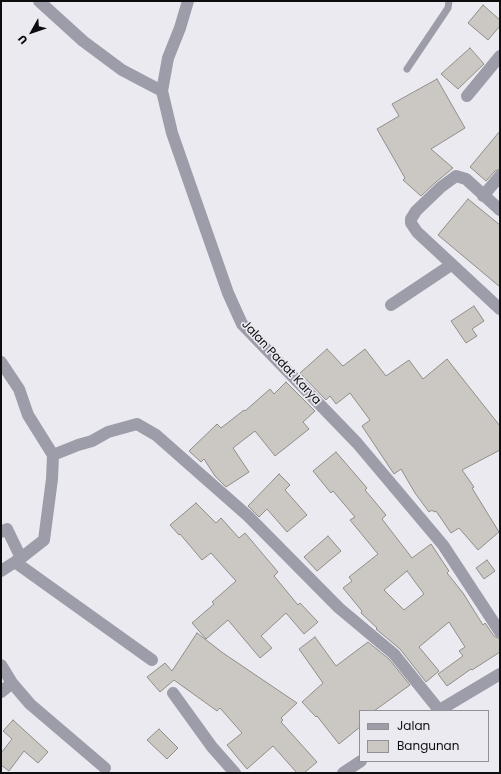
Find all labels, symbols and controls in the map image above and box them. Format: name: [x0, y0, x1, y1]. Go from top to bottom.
north arrow: [12, 12, 52, 52]
text: U: [14, 32, 31, 48]
street label: Jalan Padat Karya: [238, 318, 324, 408]
legend: [359, 710, 489, 762]
text: Jalan: [397, 717, 430, 734]
text: Bangunan: [397, 737, 459, 754]

